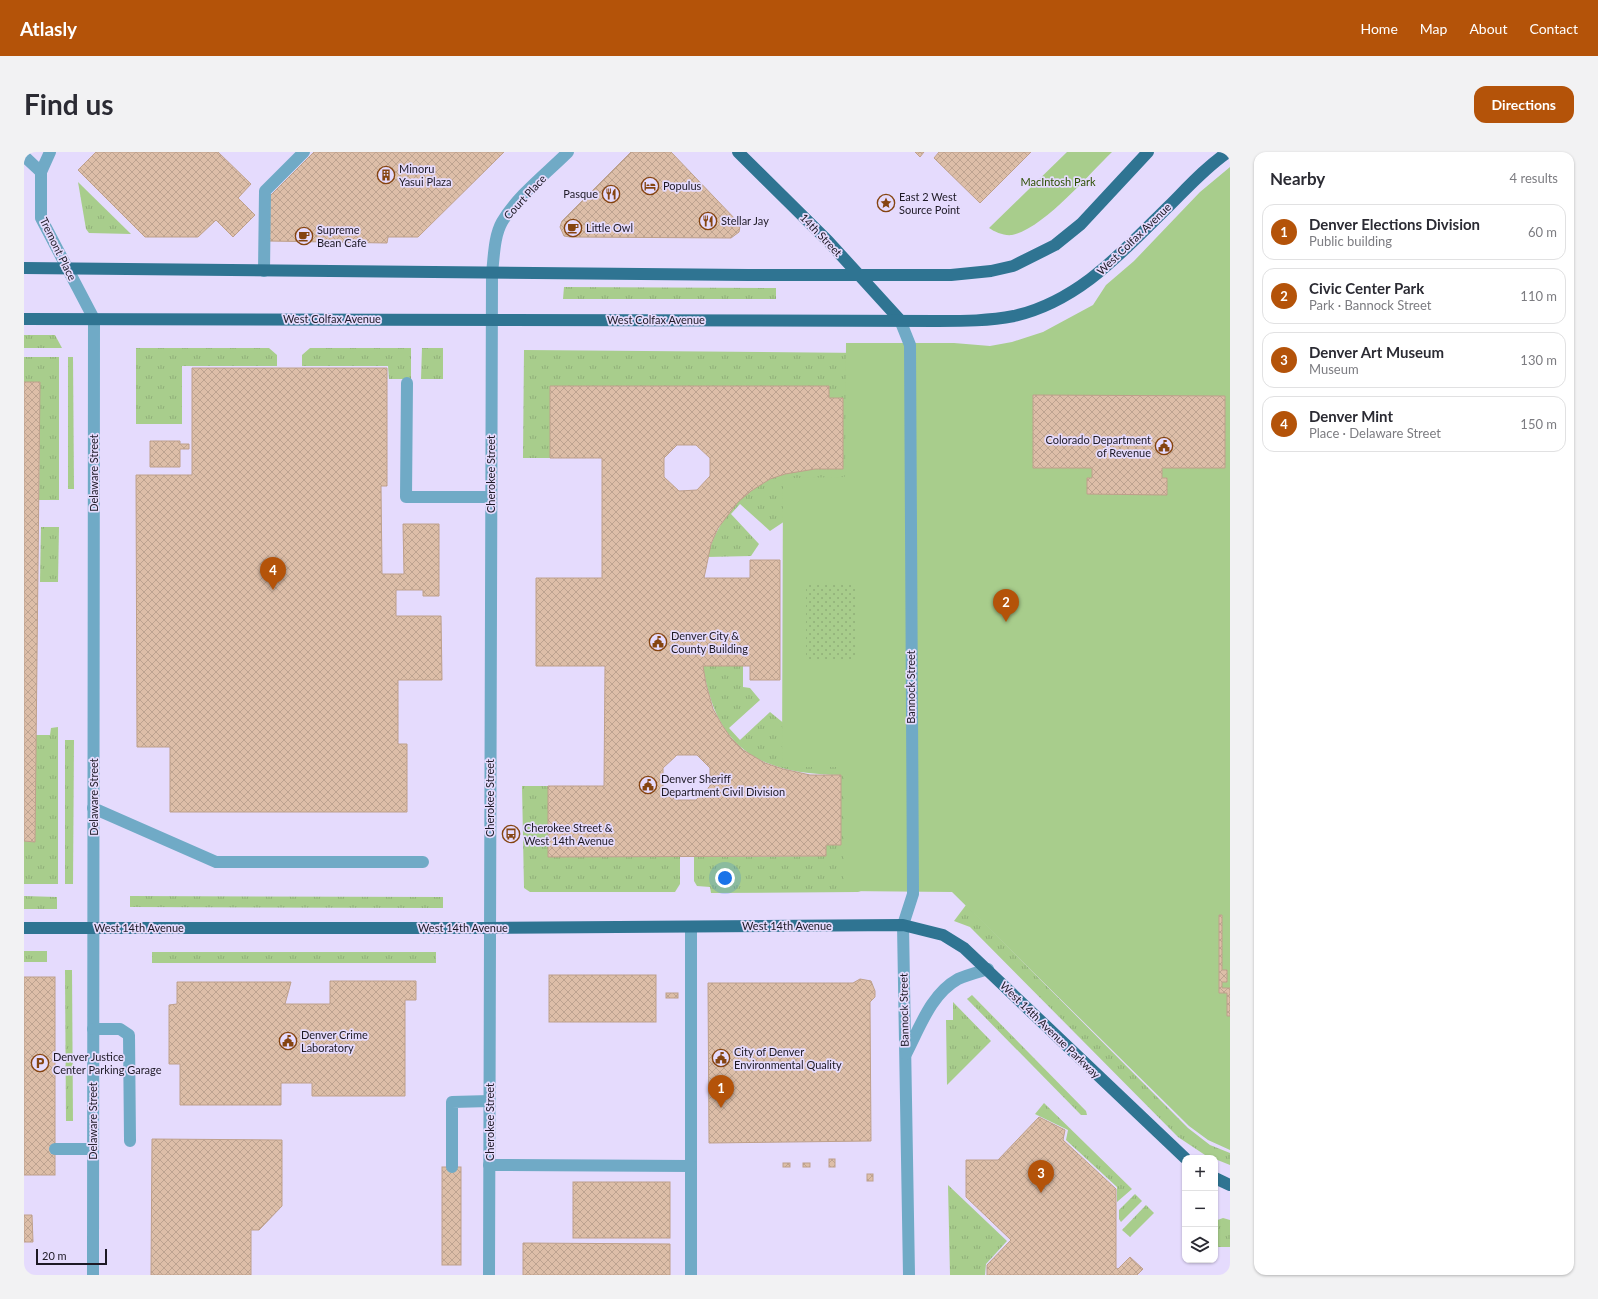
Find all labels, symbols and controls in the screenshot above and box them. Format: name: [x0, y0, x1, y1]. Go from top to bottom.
text: Atlasly: [20, 17, 77, 40]
text: Home: [1360, 20, 1398, 37]
text: Map: [1420, 20, 1447, 37]
text: About: [1469, 20, 1507, 37]
text: Contact: [1529, 20, 1578, 37]
button: Directions: [1474, 86, 1574, 123]
text: Find us: [24, 87, 114, 121]
place label: Minoru Yasui Plaza: [399, 162, 452, 188]
building icon: Minoru Yasui Plaza: [376, 165, 396, 185]
text: Nearby: [1270, 168, 1325, 189]
text: 4 results: [1510, 170, 1558, 186]
street label: Court Place: [501, 172, 549, 222]
park label: MacIntosh Park: [1020, 175, 1096, 188]
hotel icon: Populus: [640, 176, 660, 196]
place label: Populus: [663, 179, 702, 192]
restaurant icon: Pasque: [601, 184, 621, 204]
place label: Pasque: [563, 187, 598, 200]
place label: East 2 West Source Point: [899, 190, 960, 216]
place icon: East 2 West Source Point: [876, 193, 896, 213]
street label: West Colfax Avenue: [1094, 200, 1173, 277]
street label: 14th Street: [798, 210, 845, 259]
restaurant icon: Stellar Jay: [698, 211, 718, 231]
place label: Stellar Jay: [721, 214, 769, 227]
street label: Tremont Place: [38, 215, 79, 283]
text: Denver Elections Division: [1309, 215, 1480, 233]
cafe icon: Little Owl: [563, 218, 583, 238]
place label: Little Owl: [586, 221, 633, 234]
place label: Supreme Bean Cafe: [317, 223, 367, 249]
text: 1: [1280, 224, 1288, 240]
text: 60 m: [1528, 224, 1557, 240]
cafe icon: Supreme Bean Cafe: [294, 226, 314, 246]
text: Public building: [1309, 233, 1392, 249]
text: Civic Center Park: [1309, 279, 1424, 297]
text: 2: [1280, 288, 1288, 304]
text: 110 m: [1520, 288, 1557, 304]
text: Park · Bannock Street: [1309, 297, 1431, 313]
street label: West Colfax Avenue: [283, 312, 381, 325]
street label: West Colfax Avenue: [607, 313, 705, 326]
text: Denver Art Museum: [1309, 343, 1444, 361]
text: 3: [1280, 352, 1288, 368]
text: 130 m: [1520, 352, 1557, 368]
text: Museum: [1309, 361, 1359, 377]
text: Denver Mint: [1309, 407, 1393, 425]
text: 4: [1280, 416, 1288, 432]
text: 150 m: [1520, 416, 1557, 432]
text: Place · Delaware Street: [1309, 425, 1441, 441]
place label: Colorado Department of Revenue: [1046, 433, 1151, 459]
street label: Delaware Street: [87, 434, 100, 512]
street label: Cherokee Street: [484, 435, 497, 513]
public building icon: Colorado Department of Revenue: [1154, 436, 1174, 456]
pin: 4: [260, 557, 286, 590]
pin: 2: [993, 589, 1019, 622]
place label: Denver City & County Building: [671, 629, 748, 655]
public building icon: Denver City & County Building: [648, 632, 668, 652]
street label: Bannock Street: [904, 650, 917, 724]
street label: Delaware Street: [87, 758, 100, 836]
street label: Cherokee Street: [483, 759, 496, 837]
place label: Denver Sheriff Department Civil Division: [661, 772, 785, 798]
public building icon: Denver Sheriff Department Civil Division: [638, 775, 658, 795]
place label: Cherokee Street & West 14th Avenue: [524, 821, 614, 847]
bus stop icon: Cherokee Street & West 14th Avenue: [501, 824, 521, 844]
your location: [715, 868, 735, 888]
street label: West 14th Avenue: [742, 919, 832, 932]
street label: West 14th Avenue: [94, 921, 184, 934]
street label: West 14th Avenue: [418, 921, 508, 934]
street label: Bannock Street: [896, 973, 911, 1047]
street label: West 14th Avenue Parkway: [998, 979, 1103, 1081]
place label: Denver Crime Laboratory: [301, 1028, 368, 1054]
public building icon: Denver Crime Laboratory: [278, 1031, 298, 1051]
place label: City of Denver Environmental Quality: [734, 1045, 842, 1071]
public building icon: City of Denver Environmental Quality: [711, 1048, 731, 1068]
place label: Denver Justice Center Parking Garage: [53, 1050, 162, 1076]
parking icon: Denver Justice Center Parking Garage: [30, 1053, 50, 1073]
pin: 1: [708, 1075, 734, 1108]
street label: Delaware Street: [86, 1082, 99, 1160]
street label: Cherokee Street: [483, 1083, 496, 1161]
map controls: [1182, 1155, 1218, 1263]
button: +: [1182, 1155, 1218, 1191]
pin: 3: [1028, 1160, 1054, 1193]
button: −: [1182, 1191, 1218, 1227]
button: layers: [1182, 1227, 1218, 1263]
scale bar: [36, 1247, 107, 1266]
text: 20 m: [42, 1249, 67, 1262]

